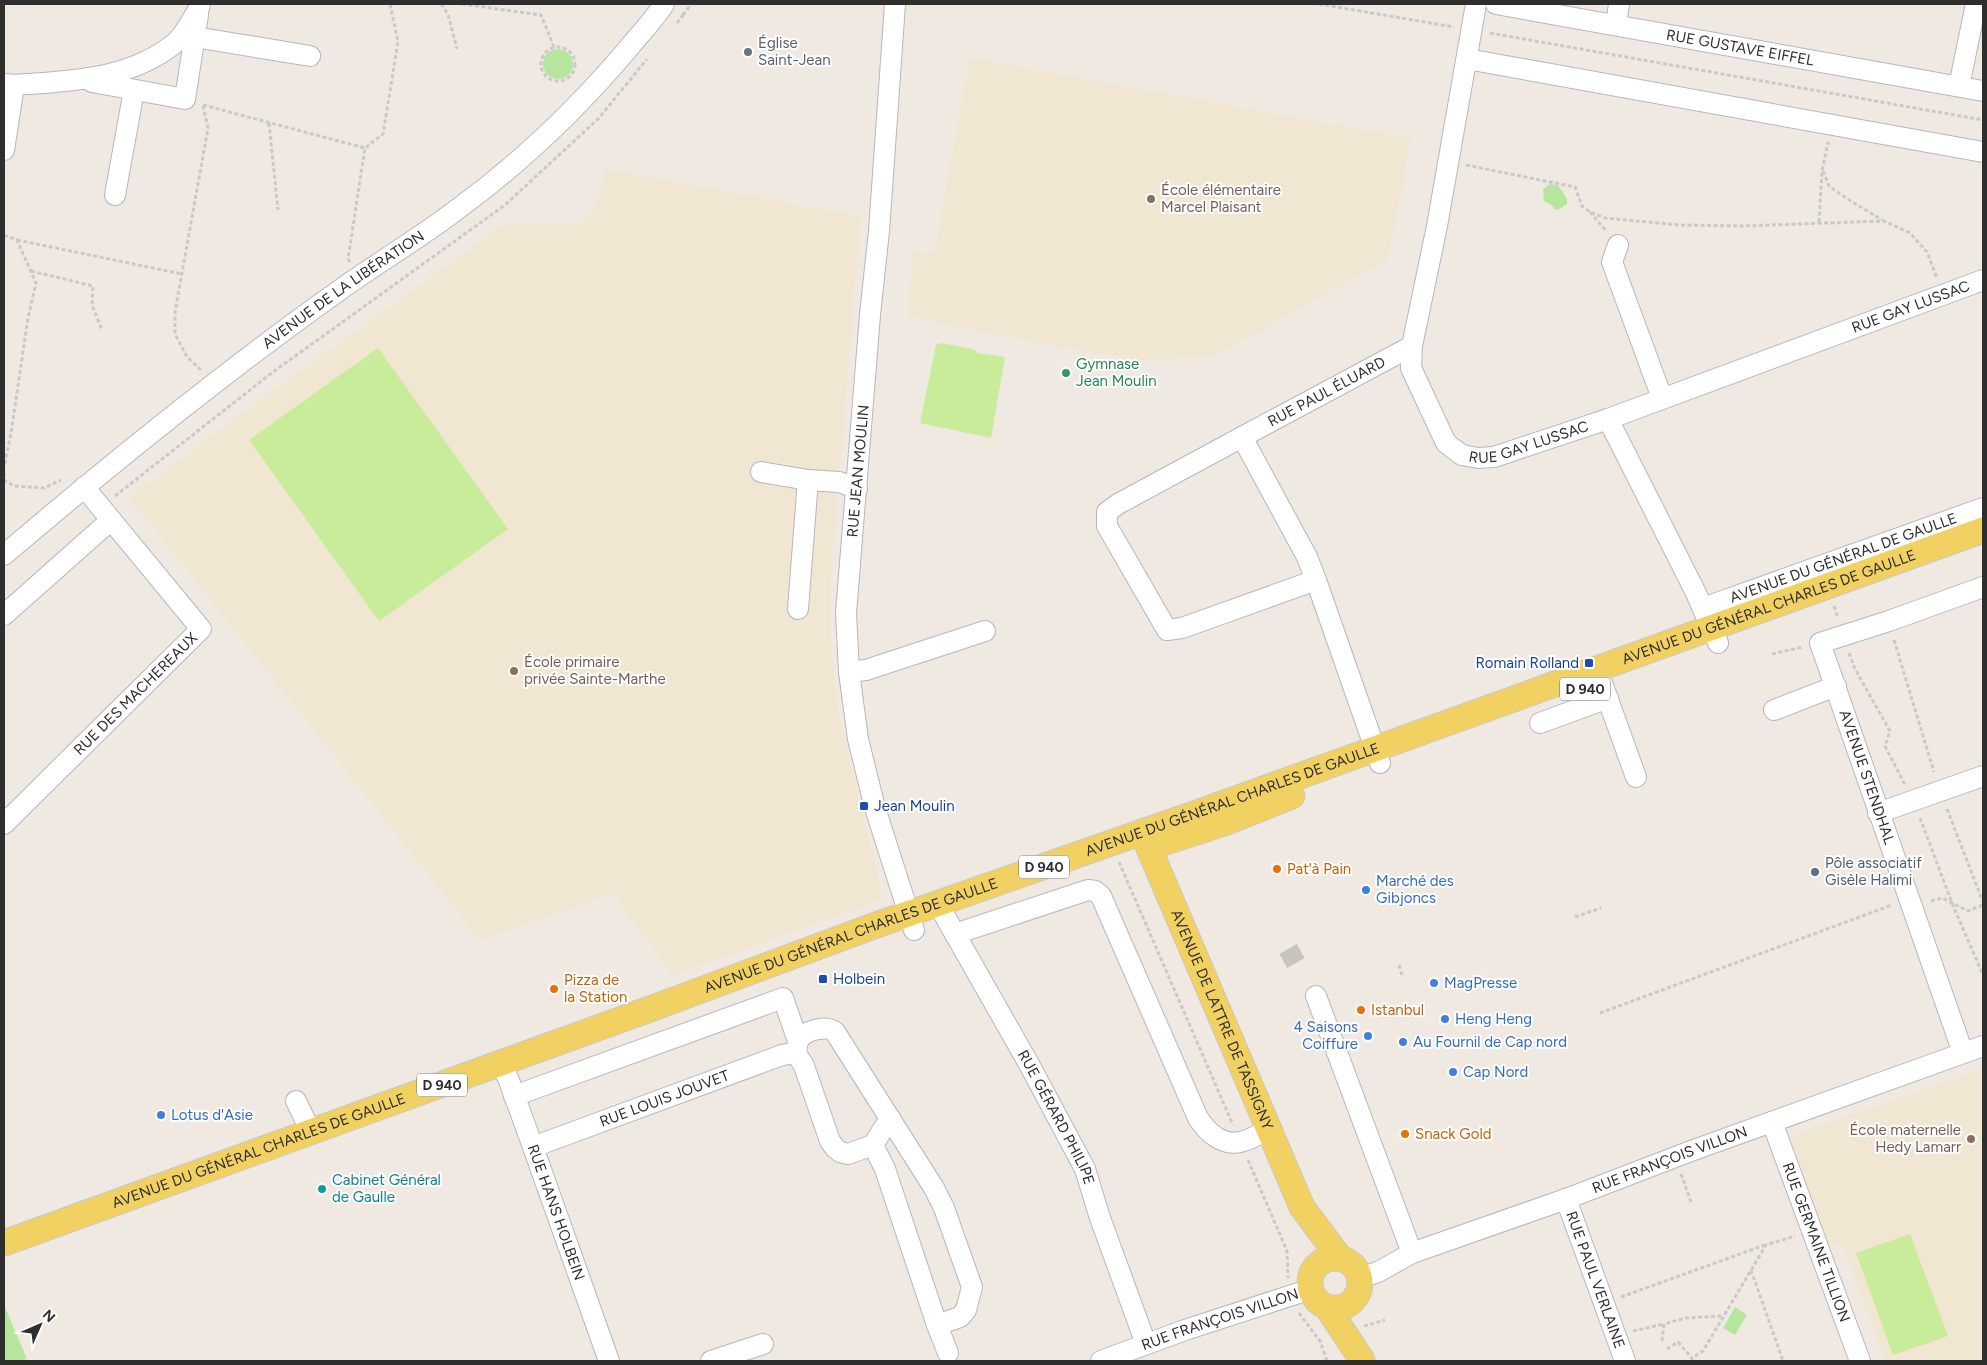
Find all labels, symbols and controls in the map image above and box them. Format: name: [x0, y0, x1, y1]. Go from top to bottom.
street label: RUE GUSTAVE EIFFEL: [1665, 26, 1816, 70]
place label: Église Saint-Jean: [758, 34, 831, 69]
marker: Église Saint-Jean: [742, 46, 754, 58]
place label: École élémentaire Marcel Plaisant: [1161, 181, 1281, 216]
marker: École élémentaire Marcel Plaisant: [1145, 193, 1157, 205]
street label: AVENUE DE LA LIBÉRATION: [259, 227, 428, 352]
street label: RUE GAY LUSSAC: [1849, 277, 1972, 337]
street label: RUE PAUL ÉLUARD: [1265, 353, 1389, 430]
place label: Gymnase Jean Moulin: [1076, 355, 1157, 390]
marker: Gymnase Jean Moulin: [1060, 367, 1072, 379]
street label: RUE JEAN MOULIN: [843, 404, 873, 538]
street label: RUE GAY LUSSAC: [1467, 417, 1591, 467]
street label: AVENUE DU GÉNÉRAL DE GAULLE: [1727, 509, 1959, 607]
street label: AVENUE DU GÉNÉRAL CHARLES DE GAULLE: [1620, 546, 1918, 668]
street label: RUE DES MACHEREAUX: [70, 628, 202, 759]
place label: École primaire privée Sainte-Marthe: [524, 653, 666, 688]
place label: Romain Rolland: [1475, 654, 1579, 672]
marker: Romain Rolland: [1583, 657, 1595, 669]
marker: École primaire privée Sainte-Marthe: [508, 665, 520, 677]
road number: D 940: [1560, 678, 1610, 701]
street label: AVENUE STENDHAL: [1836, 707, 1899, 847]
street label: AVENUE DU GÉNÉRAL CHARLES DE GAULLE: [1083, 739, 1382, 860]
place label: Jean Moulin: [874, 797, 955, 815]
marker: Jean Moulin: [858, 800, 870, 812]
place label: Pôle associatif Gisèle Halimi: [1825, 854, 1922, 889]
road number: D 940: [1019, 856, 1069, 879]
place label: Pat'à Pain: [1287, 860, 1351, 878]
marker: Pat'à Pain: [1271, 863, 1283, 875]
marker: Pôle associatif Gisèle Halimi: [1809, 866, 1821, 878]
place label: Marché des Gibjoncs: [1376, 872, 1454, 907]
street label: AVENUE DU GÉNÉRAL CHARLES DE GAULLE: [702, 874, 1000, 997]
marker: Marché des Gibjoncs: [1360, 884, 1372, 896]
street label: AVENUE DE LATTRE DE TASSIGNY: [1167, 907, 1277, 1133]
place label: Holbein: [833, 970, 885, 988]
place label: Pizza de la Station: [564, 971, 627, 1006]
marker: Holbein: [817, 973, 829, 985]
place label: MagPresse: [1444, 974, 1517, 992]
marker: MagPresse: [1428, 977, 1440, 989]
marker: Pizza de la Station: [548, 983, 560, 995]
place label: Istanbul: [1371, 1001, 1424, 1019]
marker: Istanbul: [1355, 1004, 1367, 1016]
place label: Heng Heng: [1455, 1010, 1532, 1028]
marker: Heng Heng: [1439, 1013, 1451, 1025]
place label: 4 Saisons Coiffure: [1294, 1018, 1358, 1053]
marker: 4 Saisons Coiffure: [1362, 1030, 1374, 1042]
place label: Au Fournil de Cap nord: [1413, 1033, 1567, 1051]
marker: Au Fournil de Cap nord: [1397, 1036, 1409, 1048]
street label: RUE GÉRARD PHILIPE: [1014, 1047, 1098, 1187]
place label: Cap Nord: [1463, 1063, 1528, 1081]
street label: RUE LOUIS JOUVET: [597, 1066, 732, 1131]
marker: Cap Nord: [1447, 1066, 1459, 1078]
road number: D 940: [417, 1074, 467, 1096]
street label: AVENUE DU GÉNÉRAL CHARLES DE GAULLE: [110, 1089, 408, 1212]
place label: Lotus d'Asie: [171, 1106, 253, 1124]
marker: Lotus d'Asie: [155, 1109, 167, 1121]
place label: École maternelle Hedy Lamarr: [1849, 1121, 1961, 1156]
street label: RUE FRANÇOIS VILLON: [1589, 1122, 1750, 1197]
place label: Snack Gold: [1415, 1125, 1492, 1143]
marker: Snack Gold: [1399, 1128, 1411, 1140]
marker: École maternelle Hedy Lamarr: [1965, 1133, 1977, 1145]
street label: RUE HANS HOLBEIN: [524, 1142, 589, 1283]
street label: RUE GERMAINE TILLION: [1779, 1160, 1854, 1324]
place label: Cabinet Général de Gaulle: [332, 1171, 441, 1206]
marker: Cabinet Général de Gaulle: [316, 1183, 328, 1195]
street label: RUE PAUL VERLAINE: [1562, 1209, 1629, 1351]
street label: RUE FRANÇOIS VILLON: [1139, 1285, 1301, 1354]
north arrow: [15, 1300, 65, 1350]
text: N: [39, 1306, 59, 1326]

